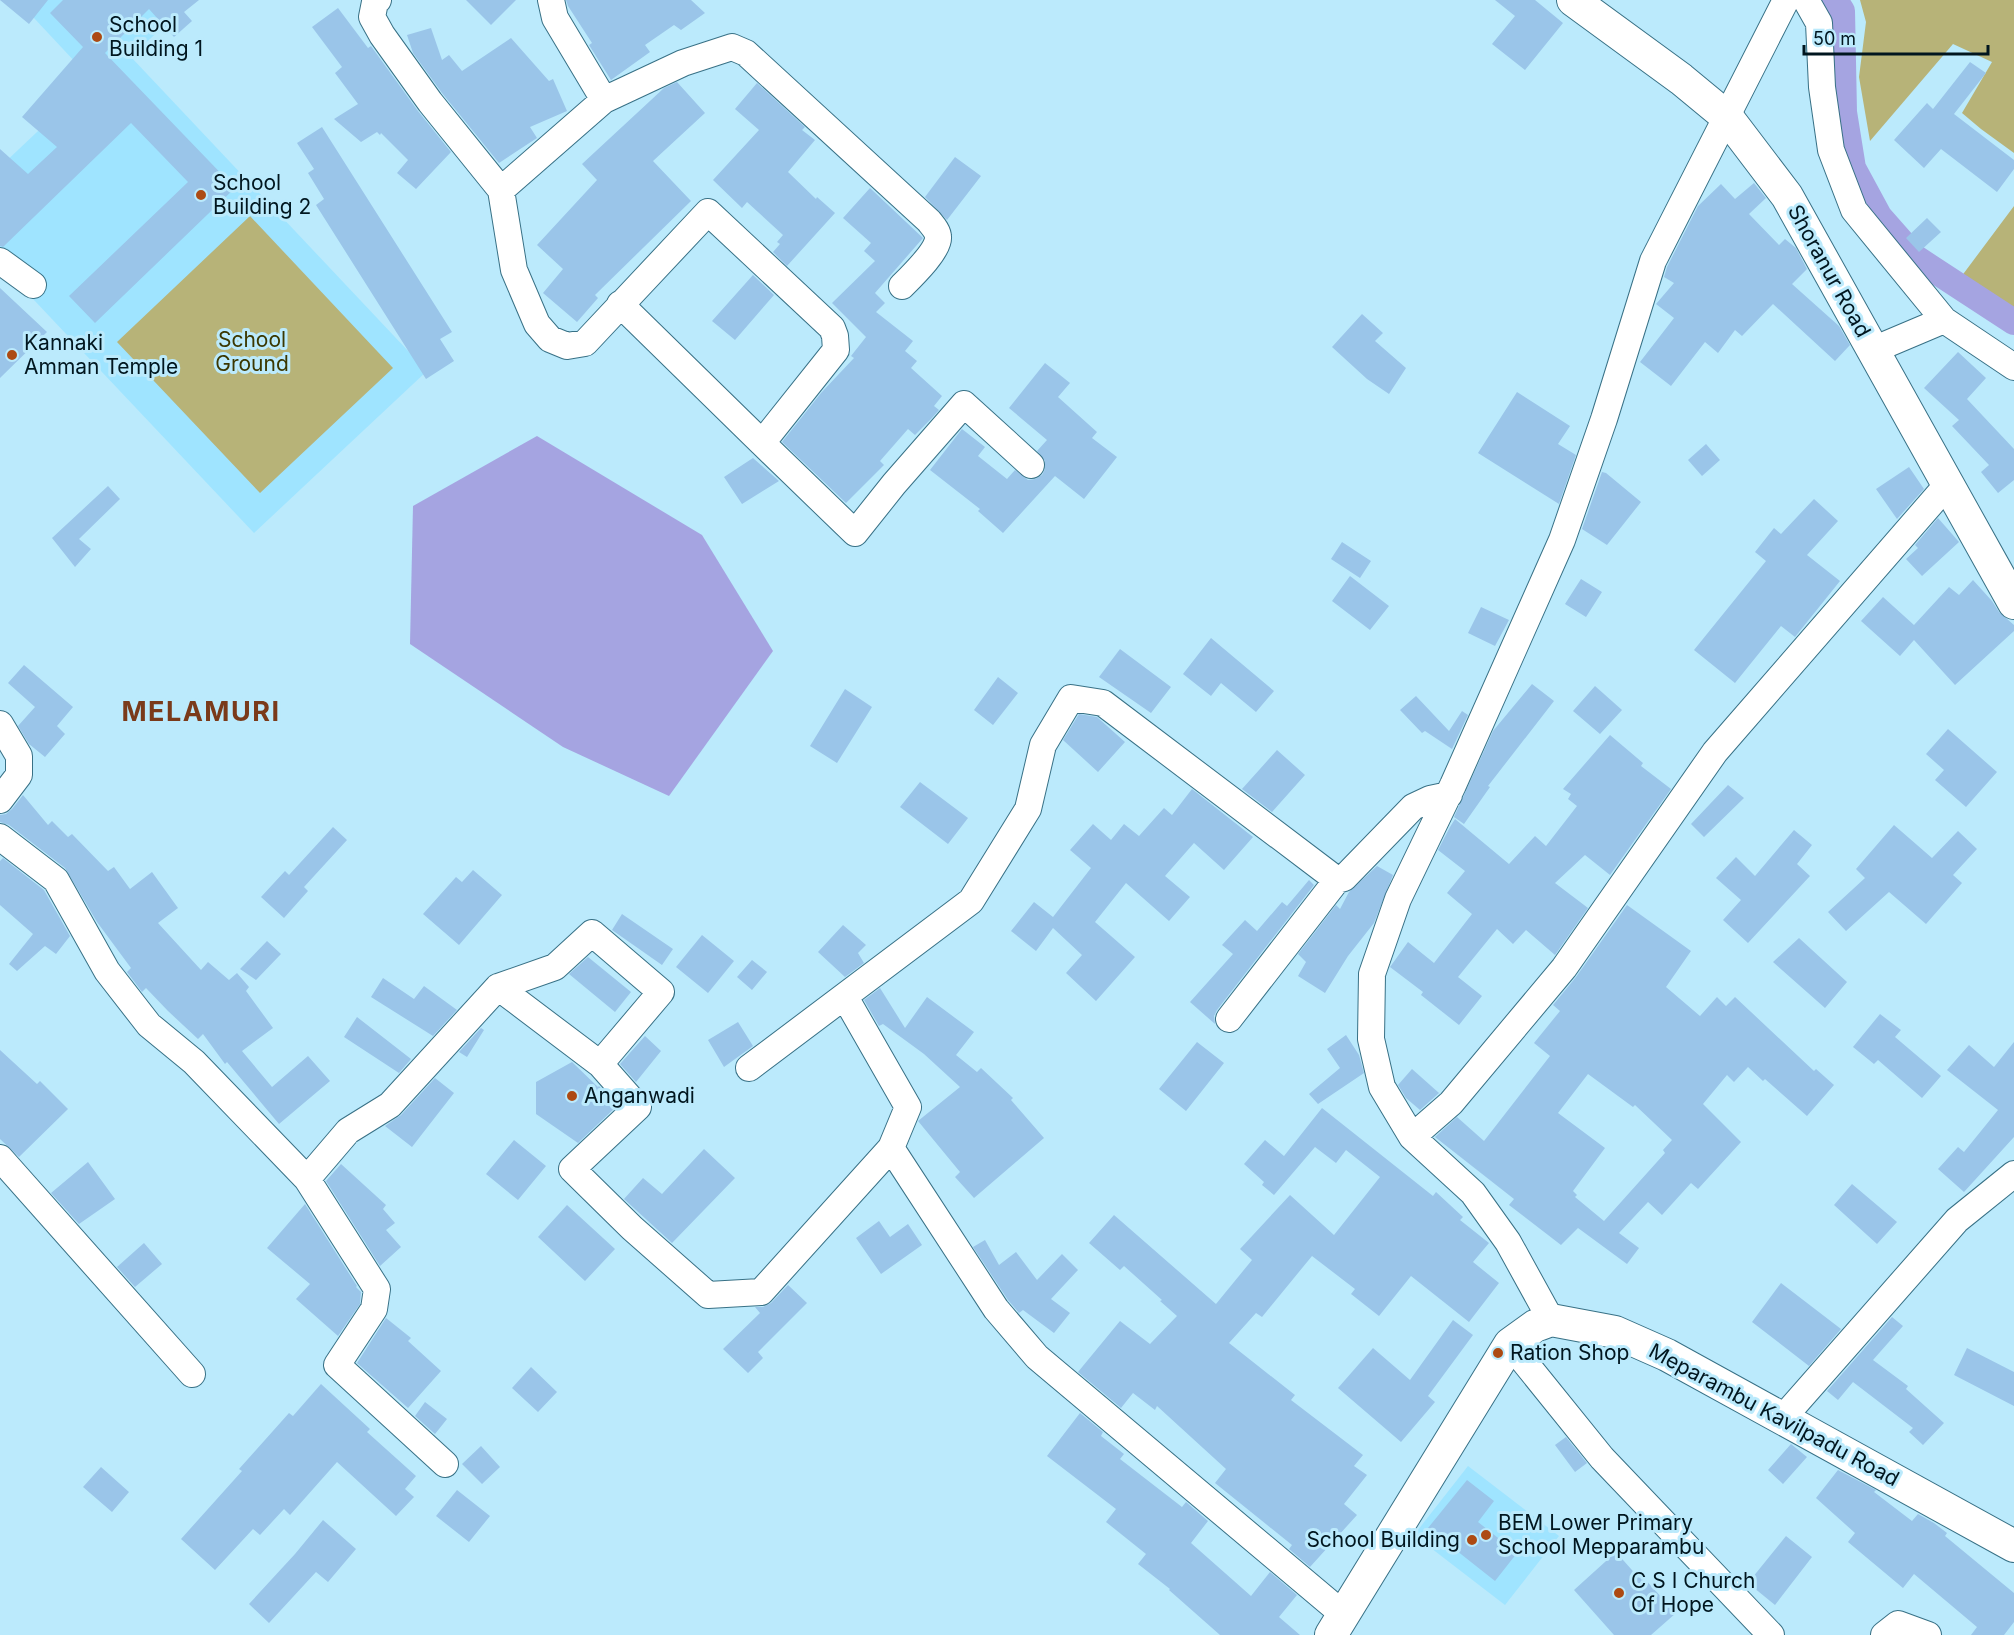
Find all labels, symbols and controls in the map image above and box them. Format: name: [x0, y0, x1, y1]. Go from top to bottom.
place label: School Building 1: [109, 12, 203, 61]
scale bar: [1804, 18, 1988, 56]
text: 50 m: [1813, 28, 1856, 49]
marker: School Building 1: [90, 30, 104, 44]
place label: School Building 2: [213, 170, 311, 219]
marker: School Building 2: [194, 188, 208, 202]
street label: Shoranur Road: [1783, 200, 1876, 341]
park label: School Ground: [215, 327, 289, 376]
place label: Kannaki Amman Temple: [24, 330, 178, 379]
marker: Kannaki Amman Temple: [5, 348, 19, 362]
district label: MELAMURI: [121, 695, 281, 728]
place label: Anganwadi: [584, 1083, 695, 1108]
marker: Anganwadi: [565, 1089, 579, 1103]
street label: Meparambu Kavilpadu Road: [1645, 1338, 1904, 1491]
place label: Ration Shop: [1510, 1340, 1629, 1365]
marker: Ration Shop: [1491, 1346, 1505, 1360]
place label: BEM Lower Primary School Mepparambu: [1498, 1510, 1704, 1559]
place label: School Building: [1306, 1527, 1460, 1552]
marker: BEM Lower Primary School Mepparambu: [1479, 1528, 1493, 1542]
marker: School Building: [1465, 1533, 1479, 1547]
place label: C S I Church Of Hope: [1631, 1568, 1755, 1617]
marker: C S I Church Of Hope: [1612, 1586, 1626, 1600]

